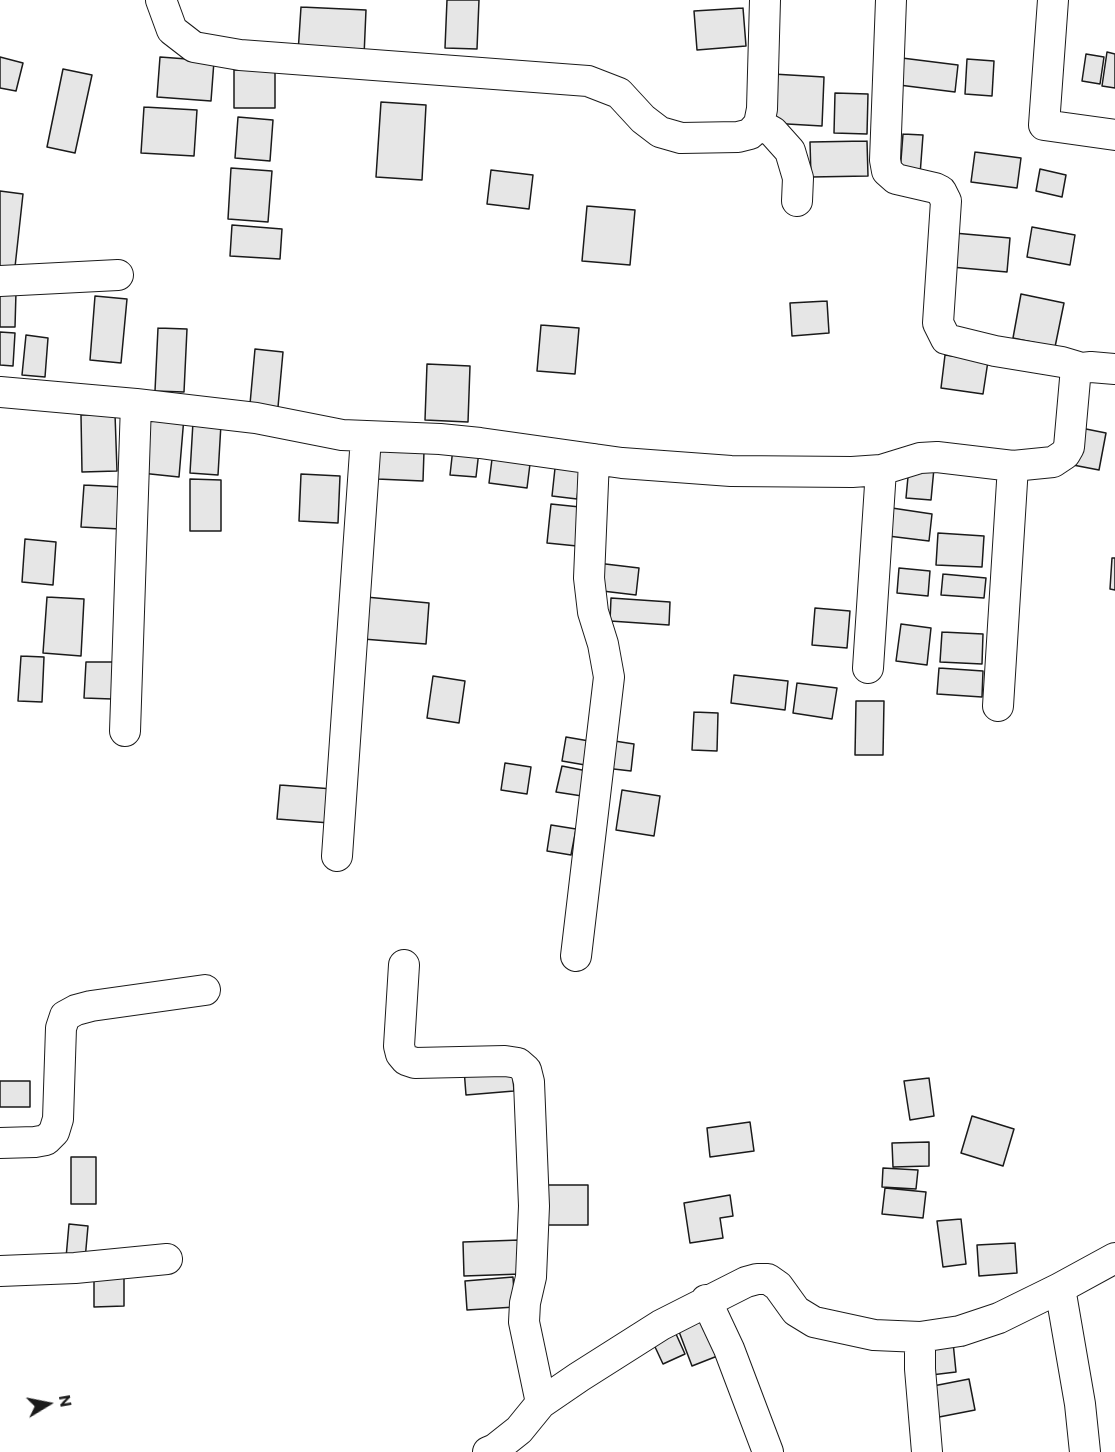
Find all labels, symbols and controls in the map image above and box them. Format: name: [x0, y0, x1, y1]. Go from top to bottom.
north arrow: [18, 1374, 78, 1434]
text: N: [56, 1393, 77, 1408]

